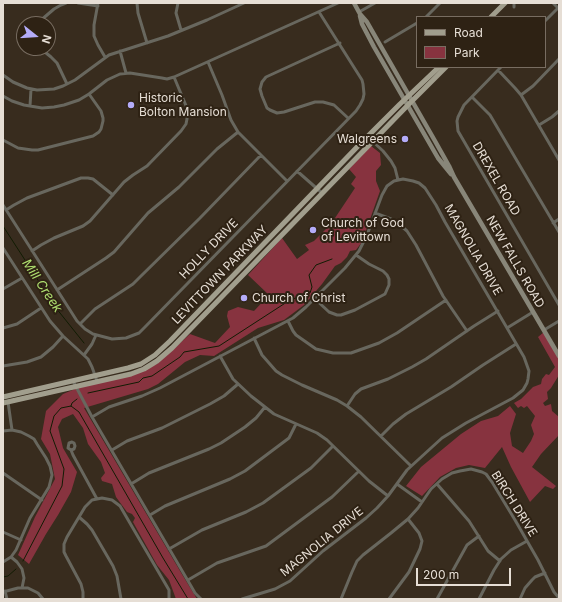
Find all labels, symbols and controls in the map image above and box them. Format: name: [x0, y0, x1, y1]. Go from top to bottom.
north arrow: [16, 16, 56, 56]
legend: [416, 16, 546, 68]
text: Road: [454, 25, 483, 40]
text: N: [39, 33, 54, 45]
text: Park: [454, 45, 480, 60]
place label: Historic Bolton Mansion: [139, 91, 227, 119]
marker: Historic Bolton Mansion: [126, 100, 136, 110]
place label: Walgreens: [337, 132, 397, 146]
marker: Walgreens: [400, 134, 410, 144]
street label: DREXEL ROAD: [469, 140, 523, 218]
street label: MAGNOLIA DRIVE: [441, 202, 505, 298]
street label: NEW FALLS ROAD: [483, 213, 547, 311]
street label: HOLLY DRIVE: [177, 216, 241, 282]
place label: Church of God of Levittown: [321, 216, 404, 244]
street label: LEVITTOWN PARKWAY: [169, 223, 271, 327]
marker: Church of God of Levittown: [308, 225, 318, 235]
water label: Mill Creek: [18, 256, 66, 316]
place label: Church of Christ: [252, 291, 345, 305]
marker: Church of Christ: [239, 293, 249, 303]
street label: BIRCH DRIVE: [488, 468, 540, 540]
street label: MAGNOLIA DRIVE: [278, 504, 366, 580]
scale bar: [418, 560, 513, 586]
text: 200 m: [423, 567, 459, 582]

